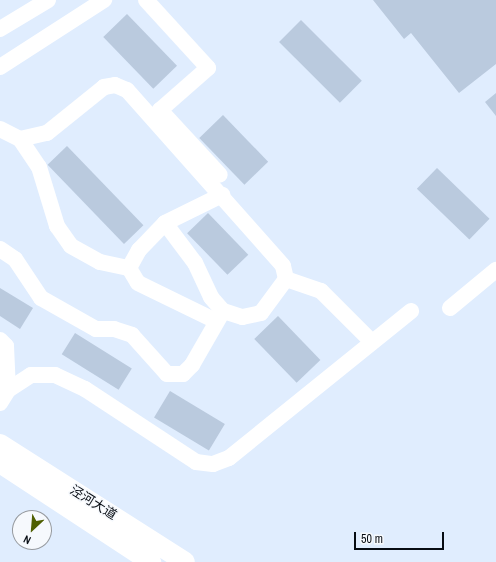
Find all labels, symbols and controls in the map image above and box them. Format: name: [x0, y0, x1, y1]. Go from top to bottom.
street label: 泾河大道: [67, 483, 119, 523]
north arrow: [12, 510, 52, 550]
scale bar: [356, 524, 446, 550]
text: 50 m: [361, 531, 383, 547]
text: N: [21, 532, 33, 548]

